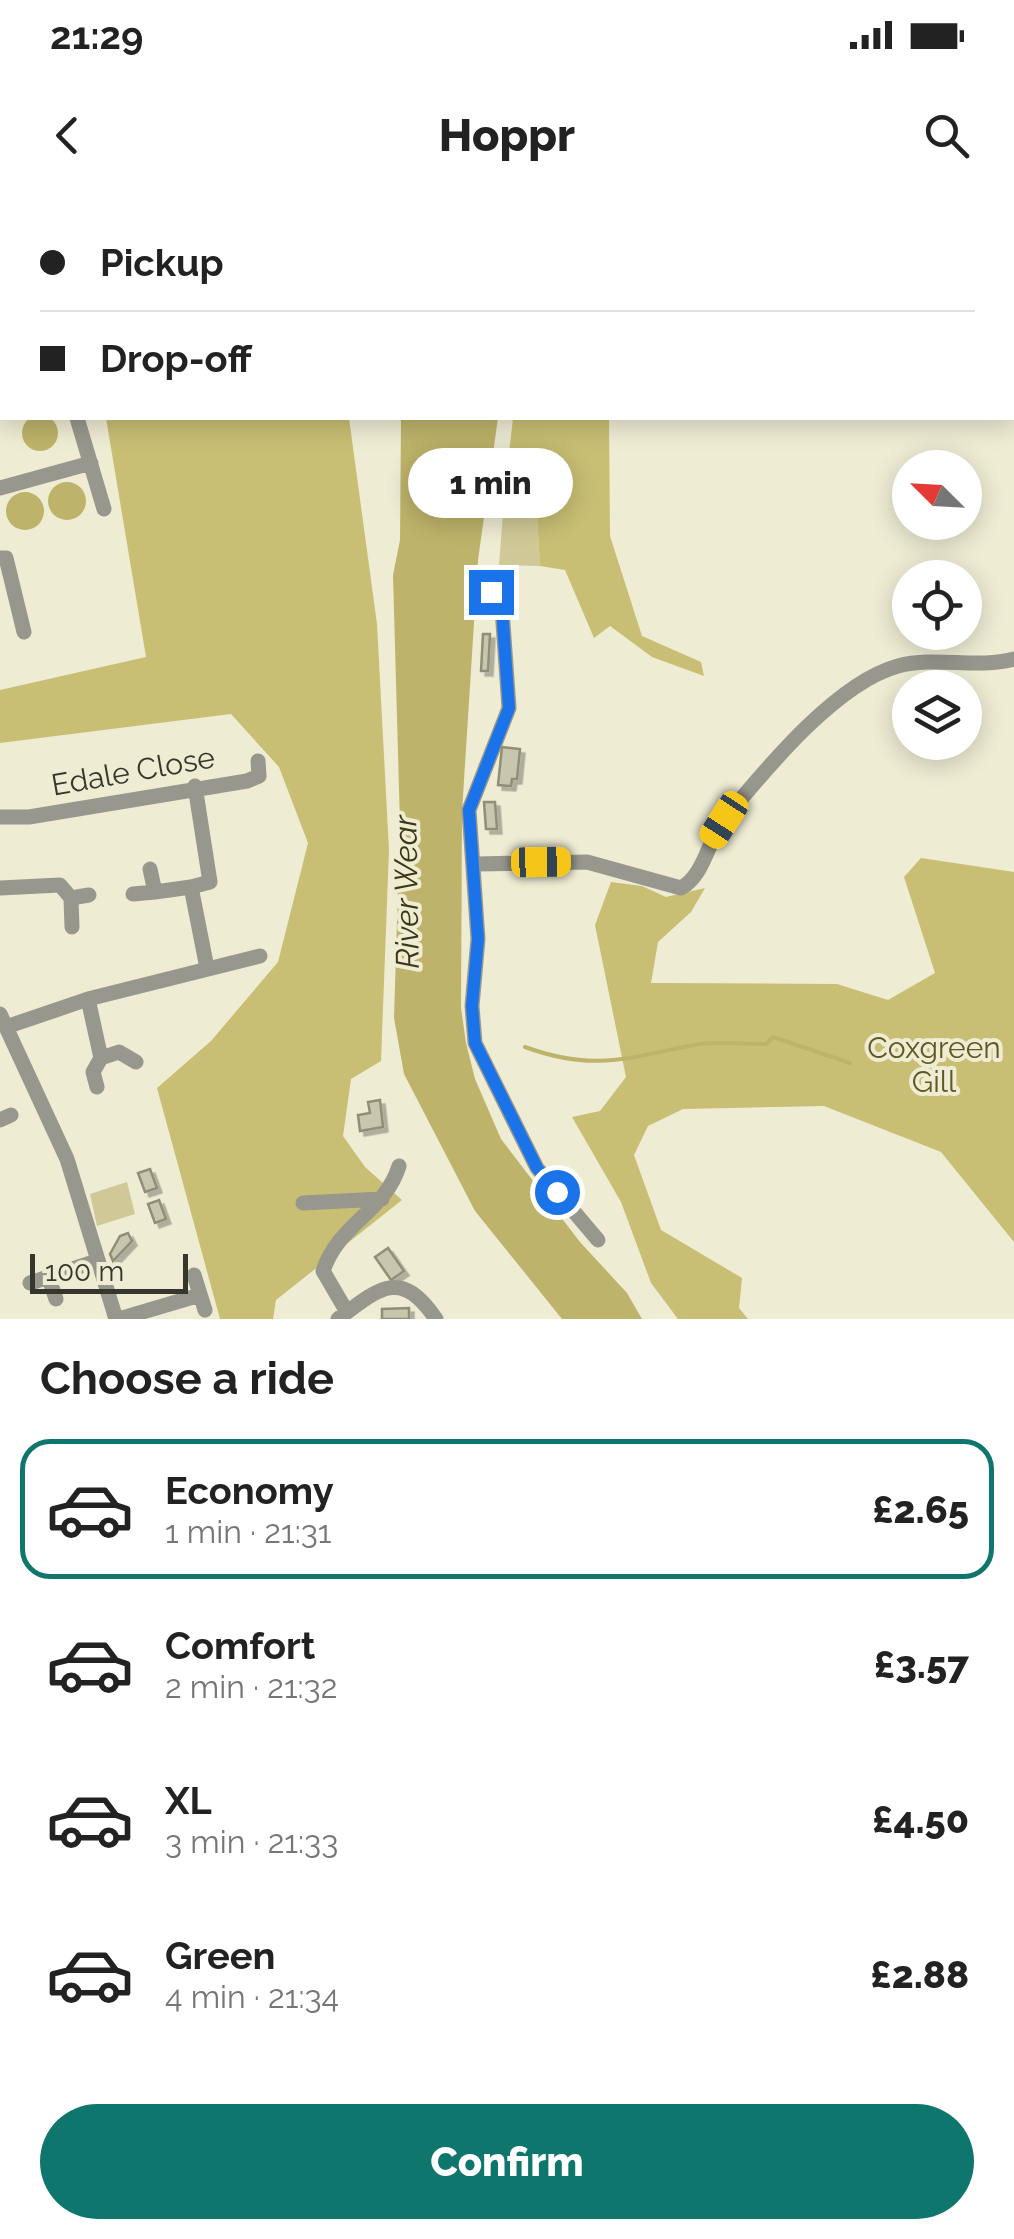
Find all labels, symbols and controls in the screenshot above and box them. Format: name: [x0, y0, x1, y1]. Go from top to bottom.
text: 21:29: [50, 13, 143, 58]
icon: back: [40, 108, 95, 163]
icon: search: [919, 108, 974, 163]
text: Hoppr: [439, 109, 575, 162]
text: Pickup: [100, 240, 224, 285]
text: Drop-off: [100, 336, 252, 381]
callout: 1 min: [408, 447, 574, 517]
north arrow: [892, 450, 982, 540]
map controls: [892, 450, 982, 760]
text: 1 min: [449, 464, 532, 501]
button: locate: [892, 560, 982, 650]
route end: [469, 570, 514, 615]
button: layers: [892, 670, 982, 760]
street label: Edale Close: [49, 739, 217, 803]
car: [695, 787, 753, 853]
water label: River Wear: [386, 814, 426, 969]
car: [511, 846, 571, 878]
park label: Coxgreen Gill: [867, 1030, 1001, 1099]
route start: [535, 1170, 580, 1215]
scale bar: [30, 1249, 188, 1294]
text: 100 m: [45, 1255, 124, 1288]
text: Choose a ride: [40, 1352, 334, 1405]
icon: car: [45, 1464, 135, 1554]
text: Economy: [165, 1468, 334, 1513]
text: £2.65: [872, 1487, 969, 1532]
text: 1 min · 21:31: [165, 1513, 331, 1550]
icon: car: [45, 1619, 135, 1709]
text: Comfort: [165, 1623, 315, 1668]
text: £3.57: [874, 1642, 969, 1687]
text: 2 min · 21:32: [165, 1668, 337, 1705]
icon: car: [45, 1774, 135, 1864]
text: XL: [165, 1778, 212, 1823]
text: £4.50: [872, 1797, 969, 1842]
text: 3 min · 21:33: [165, 1823, 338, 1860]
icon: car: [45, 1929, 135, 2019]
text: Green: [165, 1933, 275, 1978]
text: £2.88: [870, 1952, 969, 1997]
text: 4 min · 21:34: [165, 1978, 339, 2015]
button: Confirm: [40, 2104, 974, 2219]

